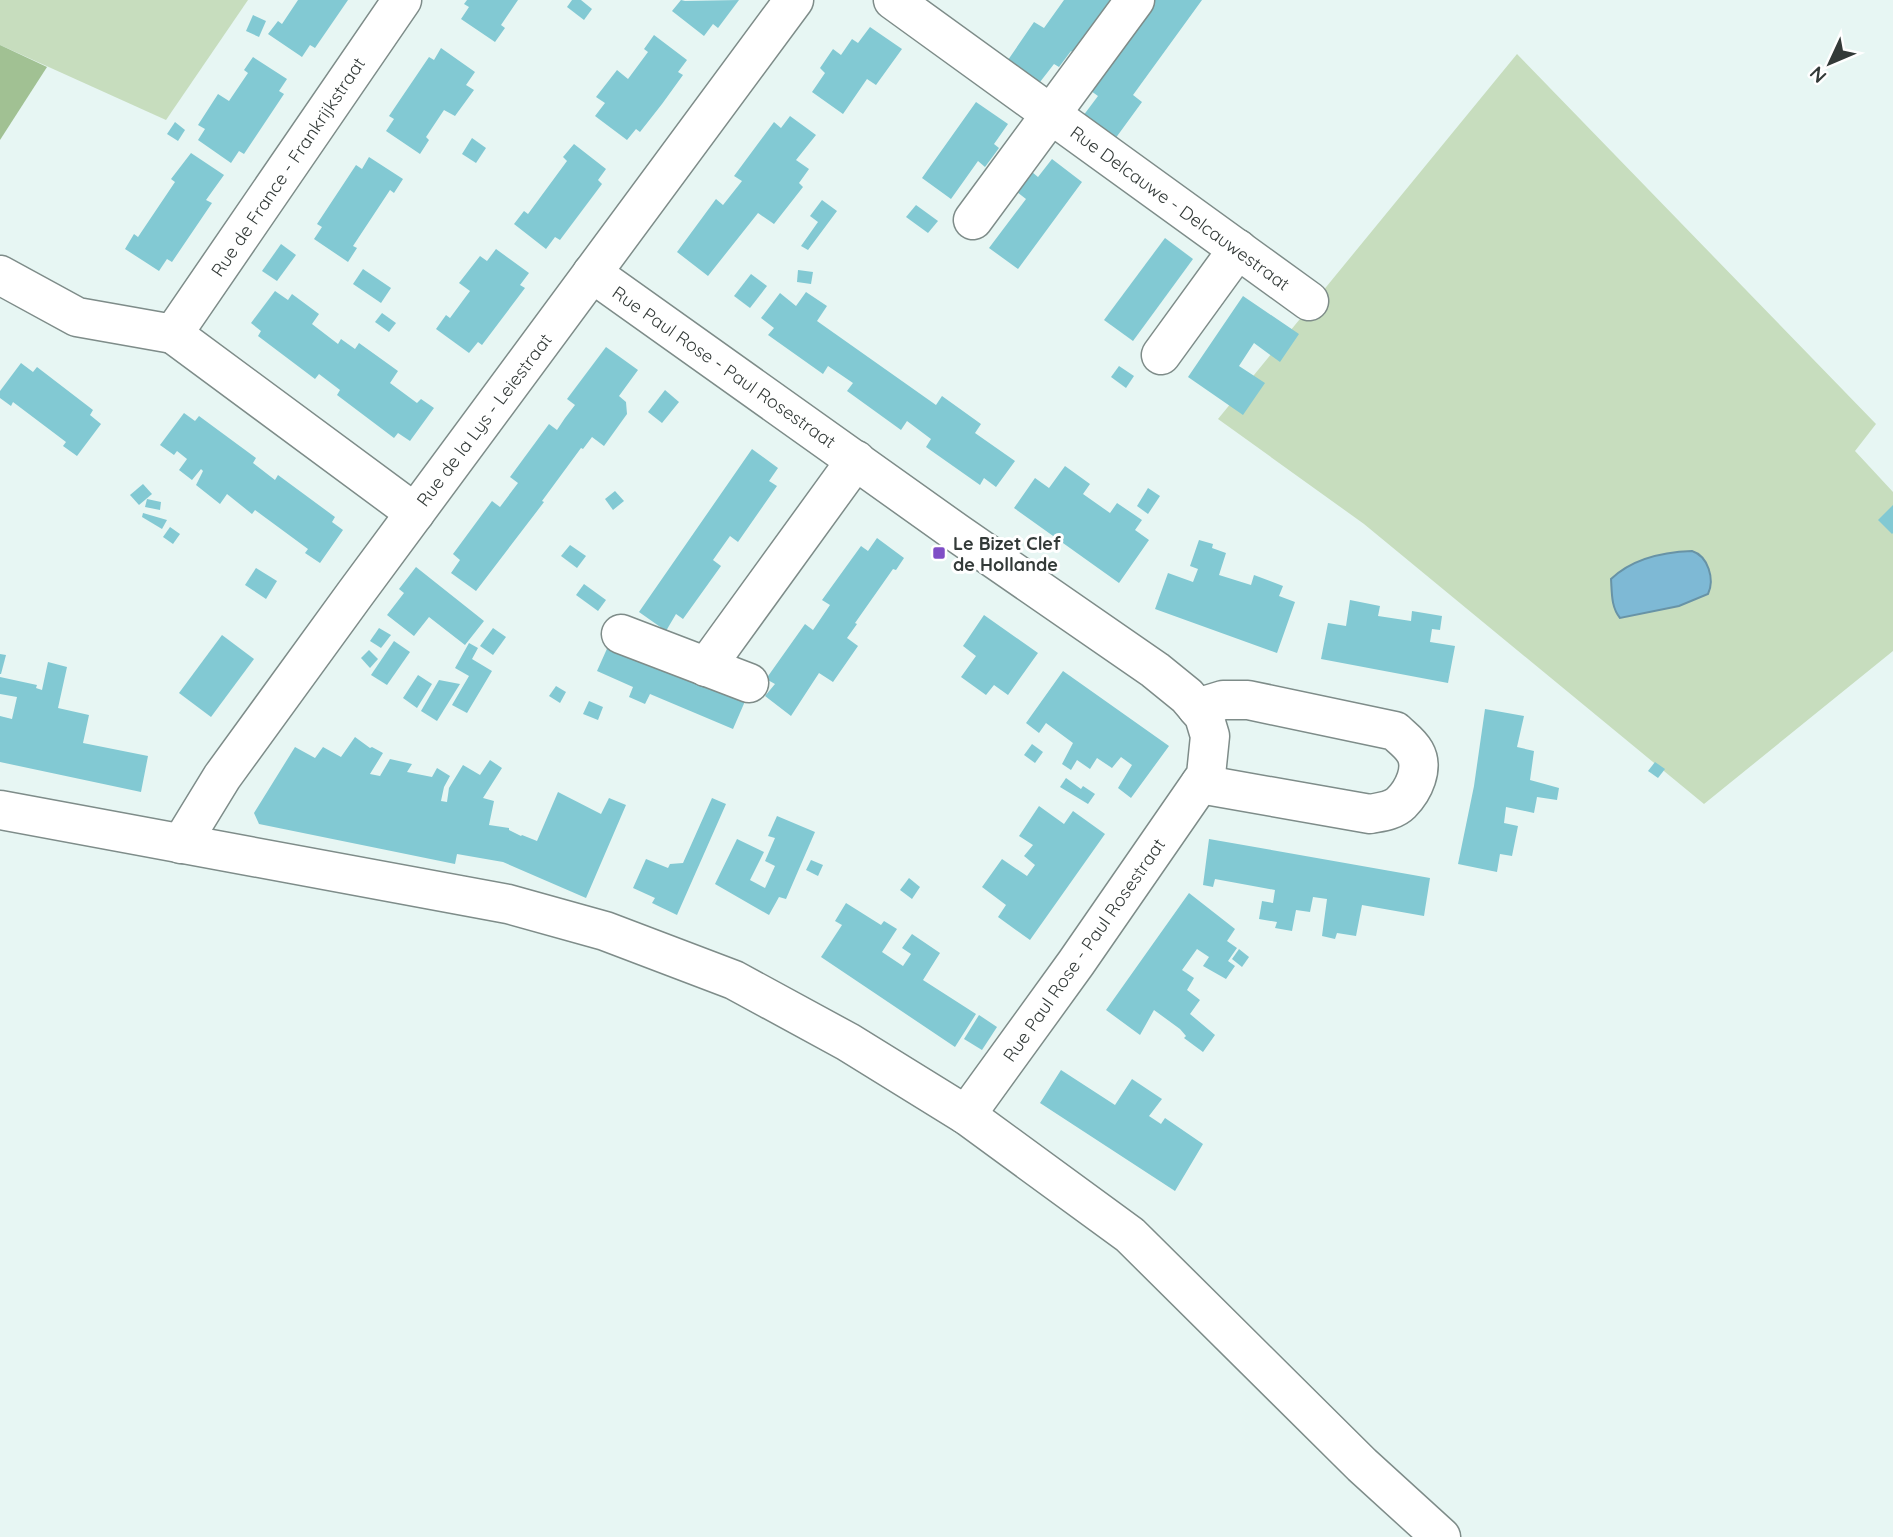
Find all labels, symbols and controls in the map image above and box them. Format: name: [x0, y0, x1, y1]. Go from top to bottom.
north arrow: [1795, 28, 1865, 98]
street label: Rue de France - Frankrijkstraat: [206, 53, 370, 281]
text: N: [1804, 61, 1831, 88]
street label: Rue Delcauwe - Delcauwestraat: [1066, 121, 1294, 295]
street label: Rue Paul Rose - Paul Rosestraat: [608, 281, 840, 453]
street label: Rue de la Lys - Leiestraat: [411, 329, 557, 511]
place label: Le Bizet Clef de Hollande: [953, 532, 1061, 576]
marker: Le Bizet Clef de Hollande: [931, 545, 947, 561]
street label: Rue Paul Rose - Paul Rosestraat: [998, 834, 1170, 1066]

